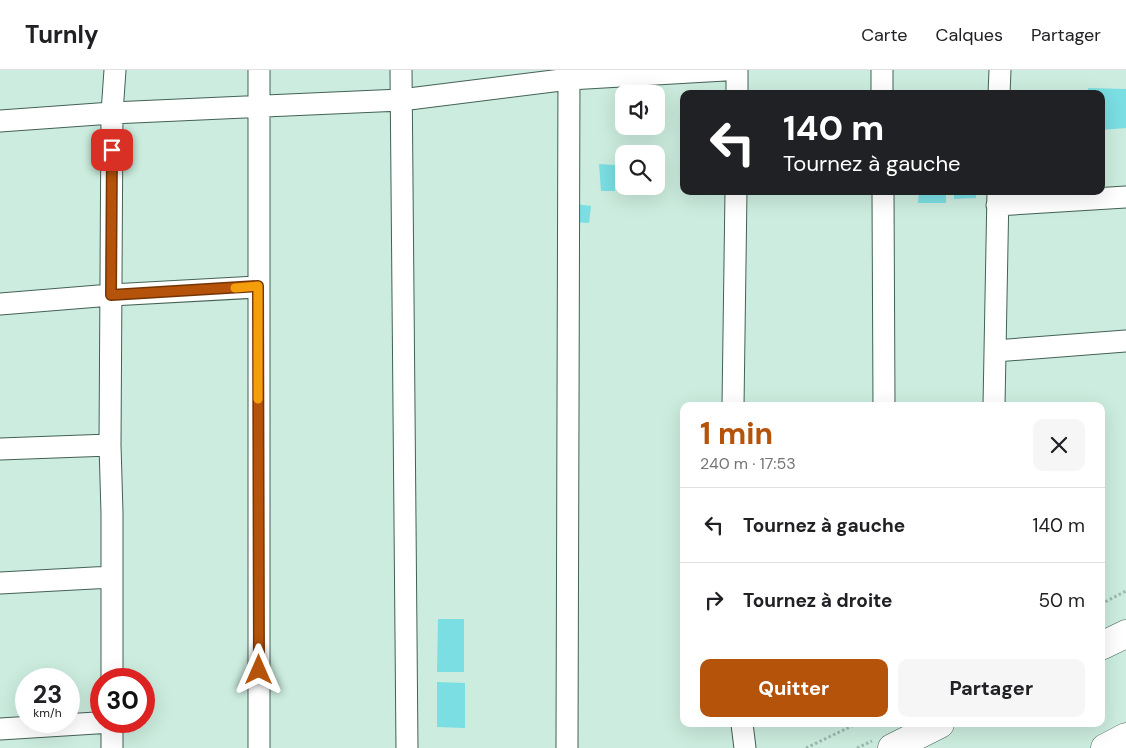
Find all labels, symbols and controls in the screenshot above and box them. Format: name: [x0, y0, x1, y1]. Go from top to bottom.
text: Turnly: [25, 19, 98, 50]
text: Carte: [861, 23, 908, 47]
text: Calques: [936, 23, 1003, 47]
text: Partager: [1031, 23, 1101, 47]
map controls: [615, 85, 665, 195]
button: sound: [615, 85, 665, 135]
text: 140 m: [783, 105, 884, 151]
icon: left: [700, 110, 765, 175]
pin: [91, 129, 133, 171]
icon: arrive: [98, 136, 126, 164]
button: search: [615, 145, 665, 195]
text: Tournez à gauche: [783, 149, 961, 178]
text: 1 min: [700, 414, 773, 453]
button: close: [1033, 419, 1085, 471]
text: 240 m · 17:53: [700, 453, 796, 474]
icon: left: [700, 511, 728, 539]
text: Tournez à gauche: [743, 513, 905, 538]
text: 140 m: [1033, 513, 1085, 538]
icon: right: [700, 586, 728, 614]
text: Tournez à droite: [743, 588, 893, 613]
text: 50 m: [1038, 588, 1085, 613]
position arrow: [232, 643, 284, 695]
button: Quitter: [700, 659, 888, 717]
button: Partager: [898, 659, 1085, 717]
speed limit sign: 30: [90, 668, 155, 733]
text: 23: [33, 678, 62, 711]
text: km/h: [33, 705, 62, 721]

